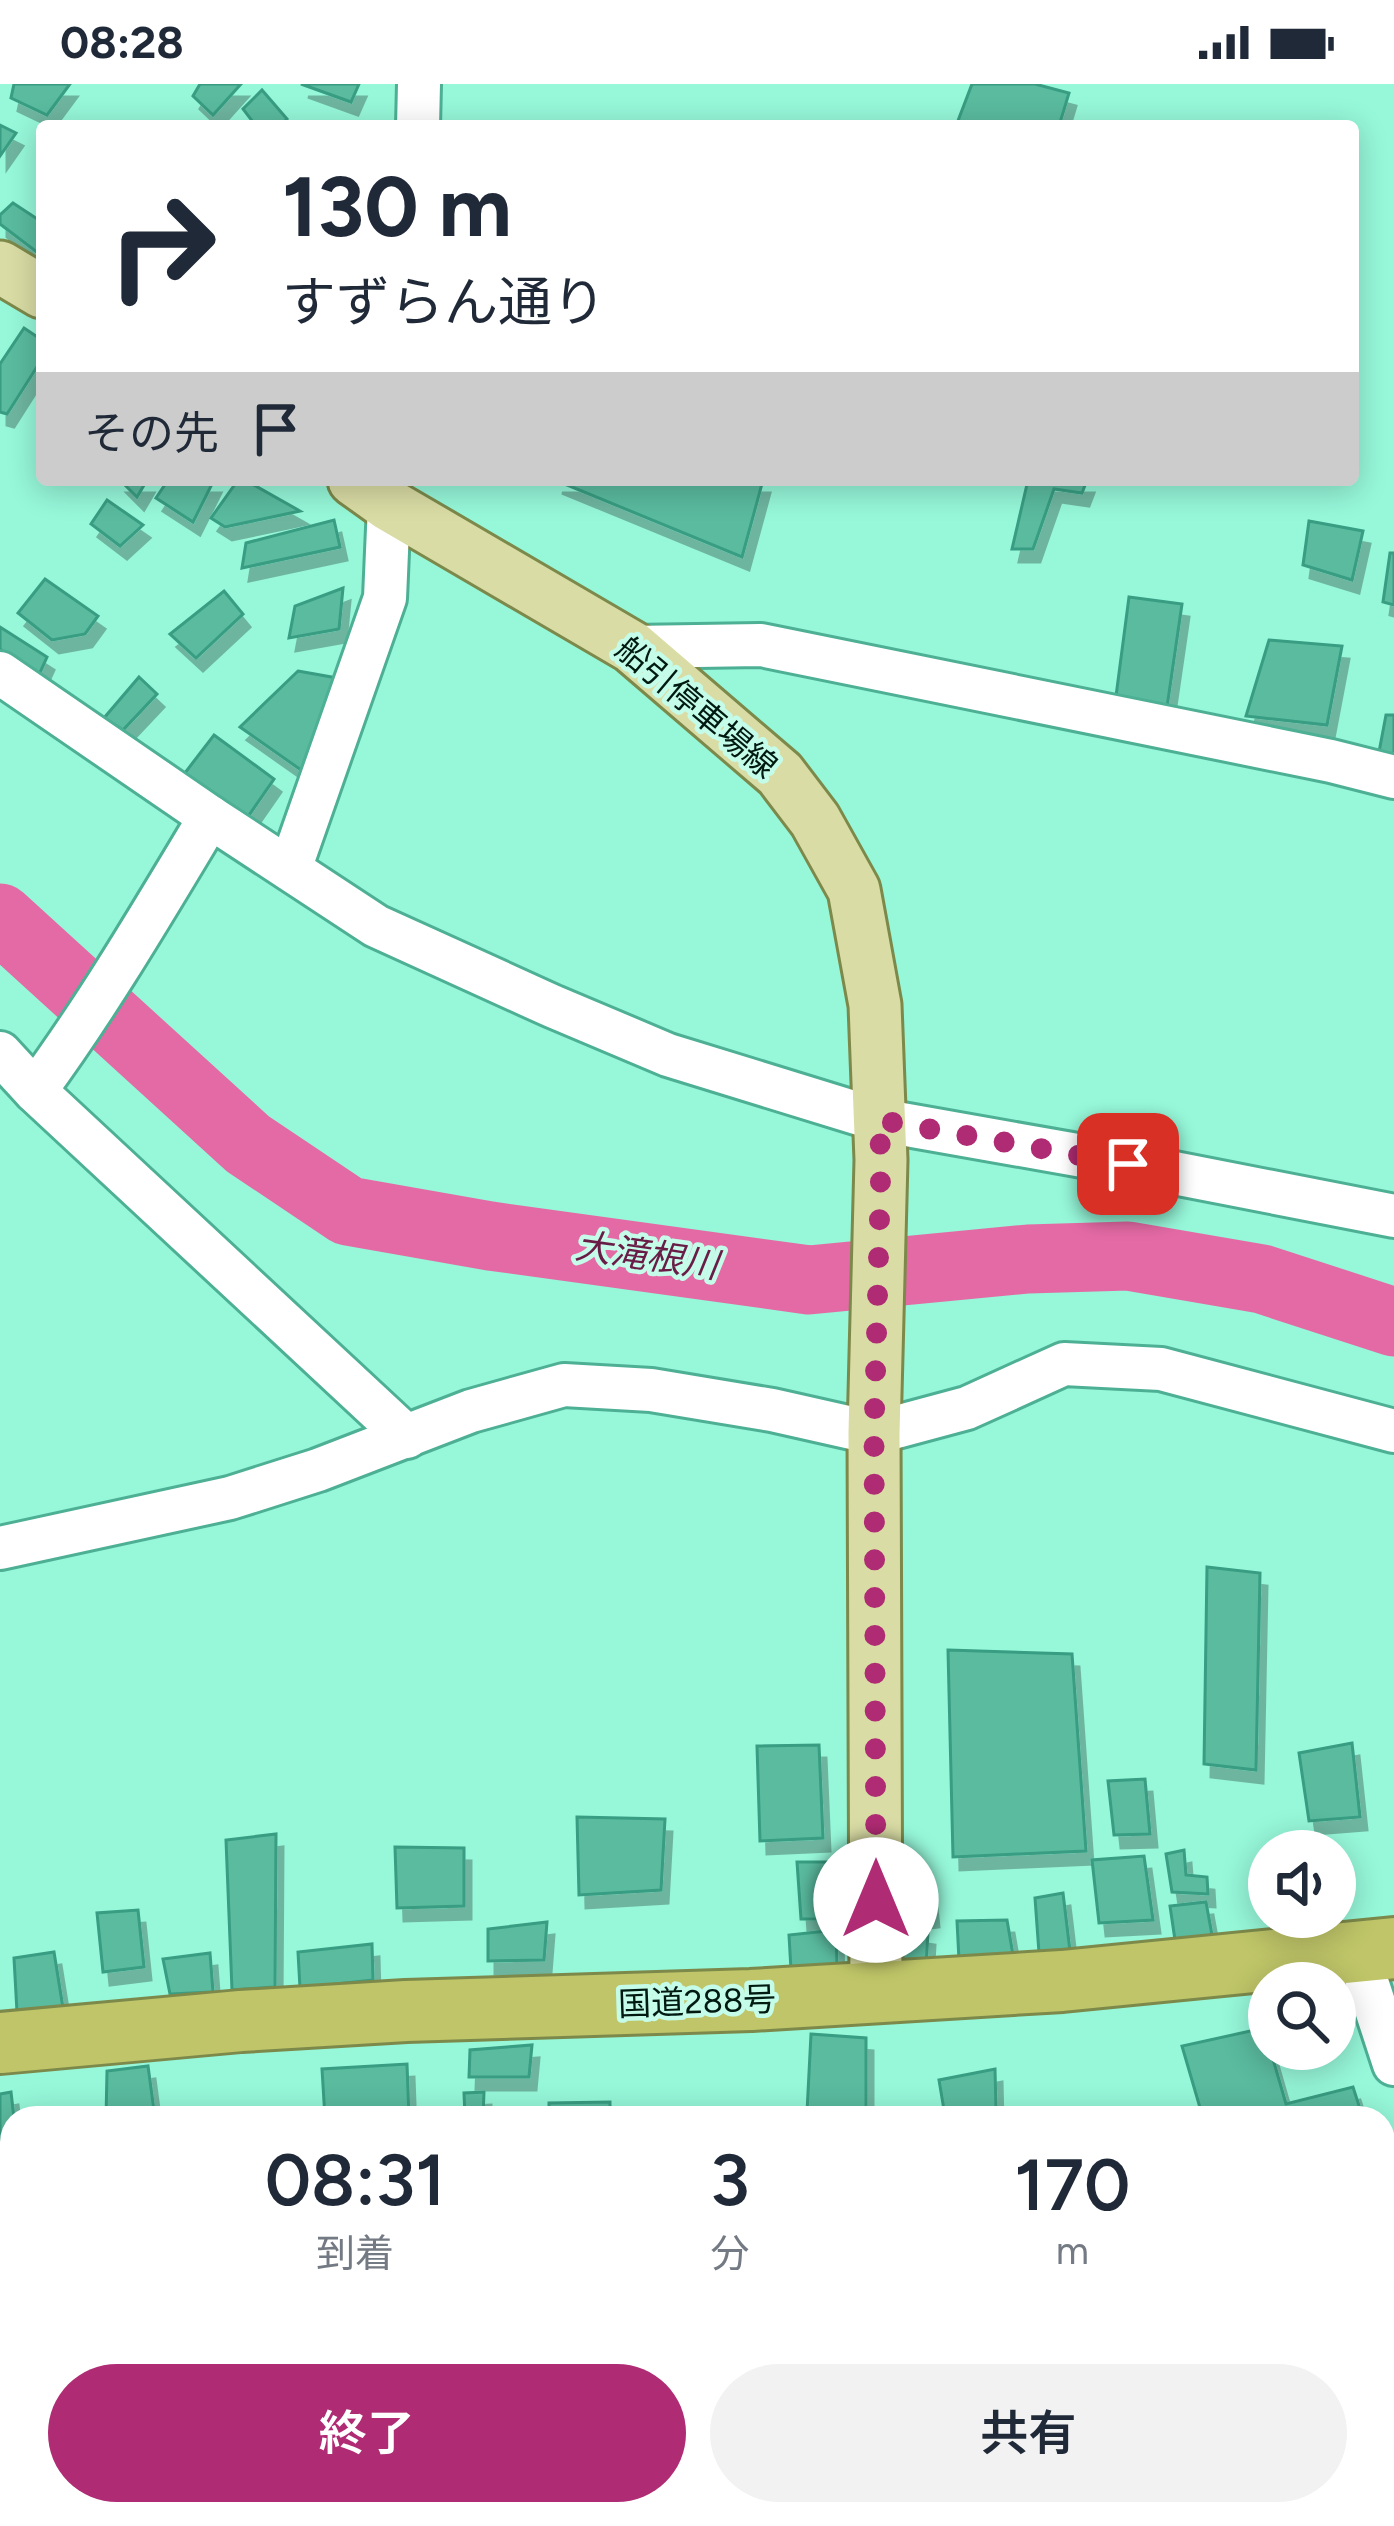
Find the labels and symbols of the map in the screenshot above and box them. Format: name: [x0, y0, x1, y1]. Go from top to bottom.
street label: 船引停車場線: [608, 629, 785, 786]
pin: [1077, 1113, 1179, 1215]
water label: 大滝根川: [573, 1224, 725, 1287]
position arrow: [813, 1837, 939, 1963]
street label: 国道288号: [617, 1979, 777, 2024]

